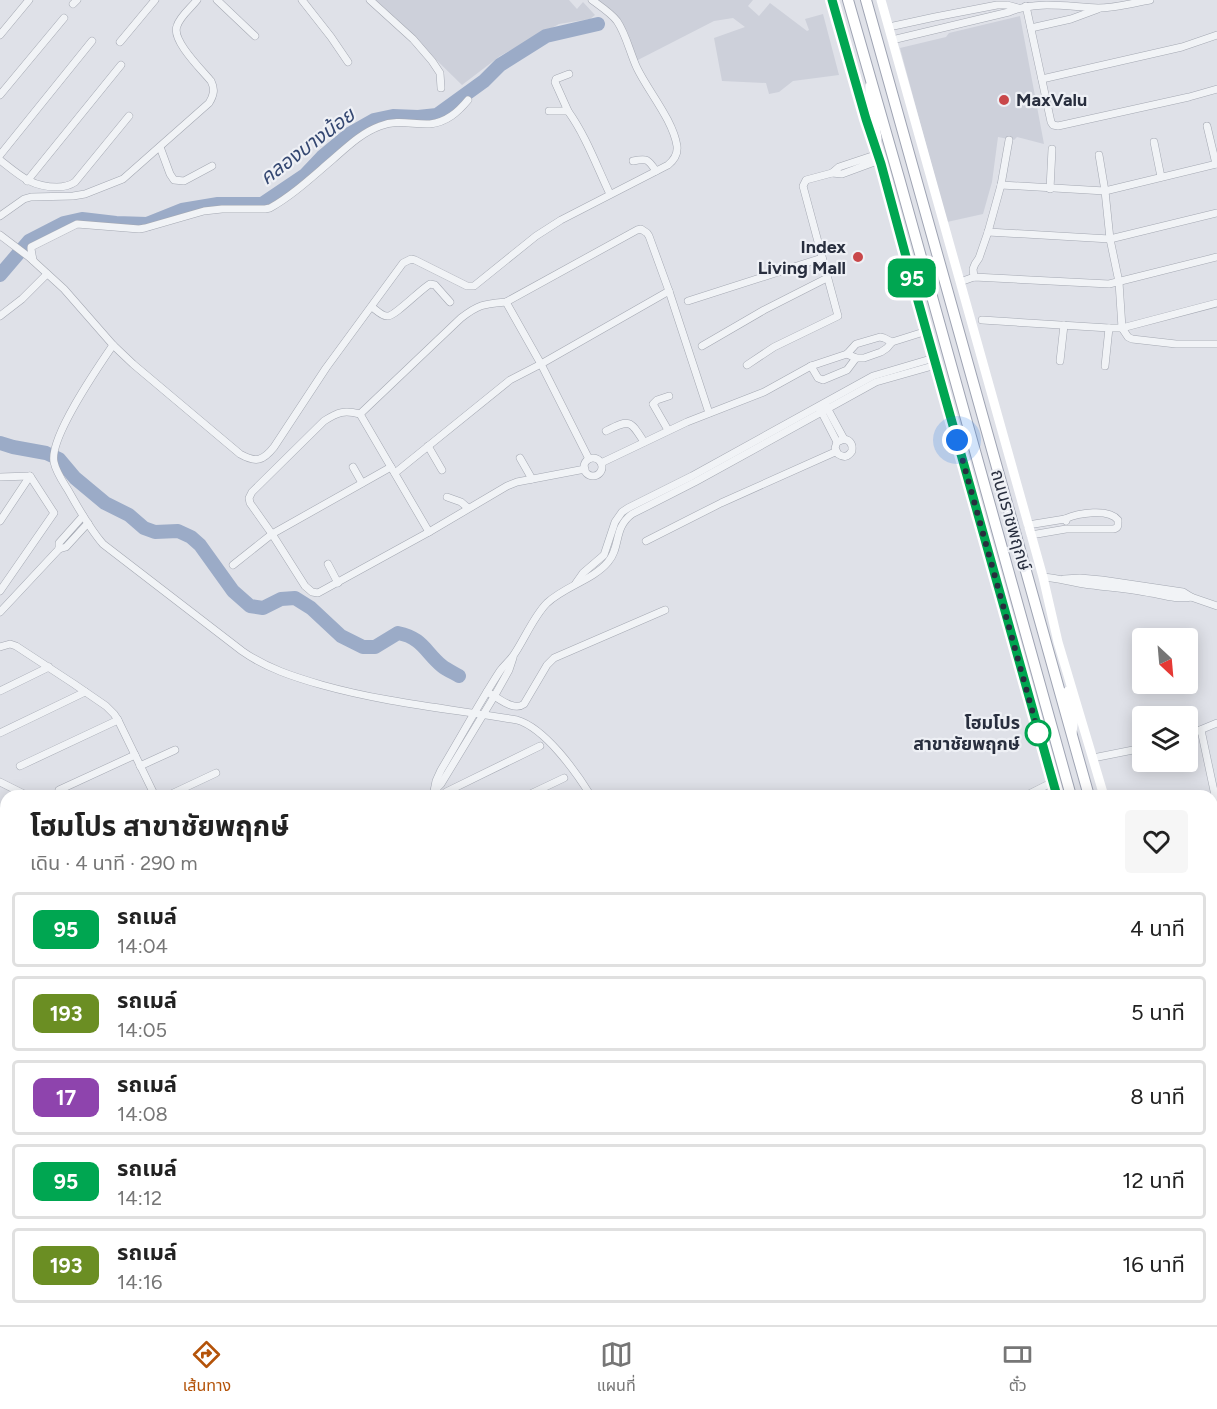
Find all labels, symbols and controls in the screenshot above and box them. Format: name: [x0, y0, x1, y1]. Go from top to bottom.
place label: MaxValu: [1016, 89, 1087, 111]
marker: MaxValu: [997, 93, 1011, 107]
water label: คลองบางน้อย: [255, 101, 361, 189]
place label: Index Living Mall: [758, 236, 846, 279]
marker: Index Living Mall: [851, 250, 865, 264]
line badge: 95: [885, 258, 939, 298]
text: 95: [900, 266, 924, 291]
your location: [942, 425, 972, 455]
street label: ถนนราชพฤกษ์: [986, 467, 1036, 573]
north arrow: [1132, 628, 1198, 694]
map controls: [1132, 628, 1198, 772]
button: layers: [1132, 706, 1198, 772]
place label: โฮมโปร สาขาชัยพฤกษ์: [913, 712, 1020, 755]
marker: โฮมโปร สาขาชัยพฤกษ์: [1025, 720, 1051, 746]
text: โฮมโปร สาขาชัยพฤกษ์: [30, 809, 289, 843]
button: heart: [1125, 810, 1188, 873]
text: เดิน · 4 นาที · 290 m: [30, 851, 197, 875]
text: รถเมล์: [117, 903, 177, 930]
text: 4 นาที: [1130, 915, 1185, 942]
text: 95: [54, 917, 78, 942]
text: 14:04: [117, 934, 168, 958]
text: รถเมล์: [117, 987, 177, 1014]
text: 5 นาที: [1131, 999, 1185, 1026]
text: 193: [50, 1001, 82, 1026]
text: 14:05: [117, 1018, 167, 1042]
text: รถเมล์: [117, 1071, 177, 1098]
text: 8 นาที: [1130, 1083, 1185, 1110]
text: 17: [56, 1085, 76, 1110]
text: 14:08: [117, 1102, 168, 1126]
text: รถเมล์: [117, 1155, 177, 1182]
text: 12 นาที: [1122, 1167, 1185, 1194]
text: 95: [54, 1169, 78, 1194]
text: 14:12: [117, 1186, 162, 1210]
text: รถเมล์: [117, 1239, 177, 1266]
text: 16 นาที: [1122, 1251, 1185, 1278]
text: 193: [50, 1253, 82, 1278]
text: 14:16: [117, 1270, 162, 1294]
tab: เส้นทาง: [183, 1338, 231, 1398]
tab: แผนที่: [597, 1338, 636, 1398]
tab: ตั๋ว: [1001, 1338, 1034, 1398]

